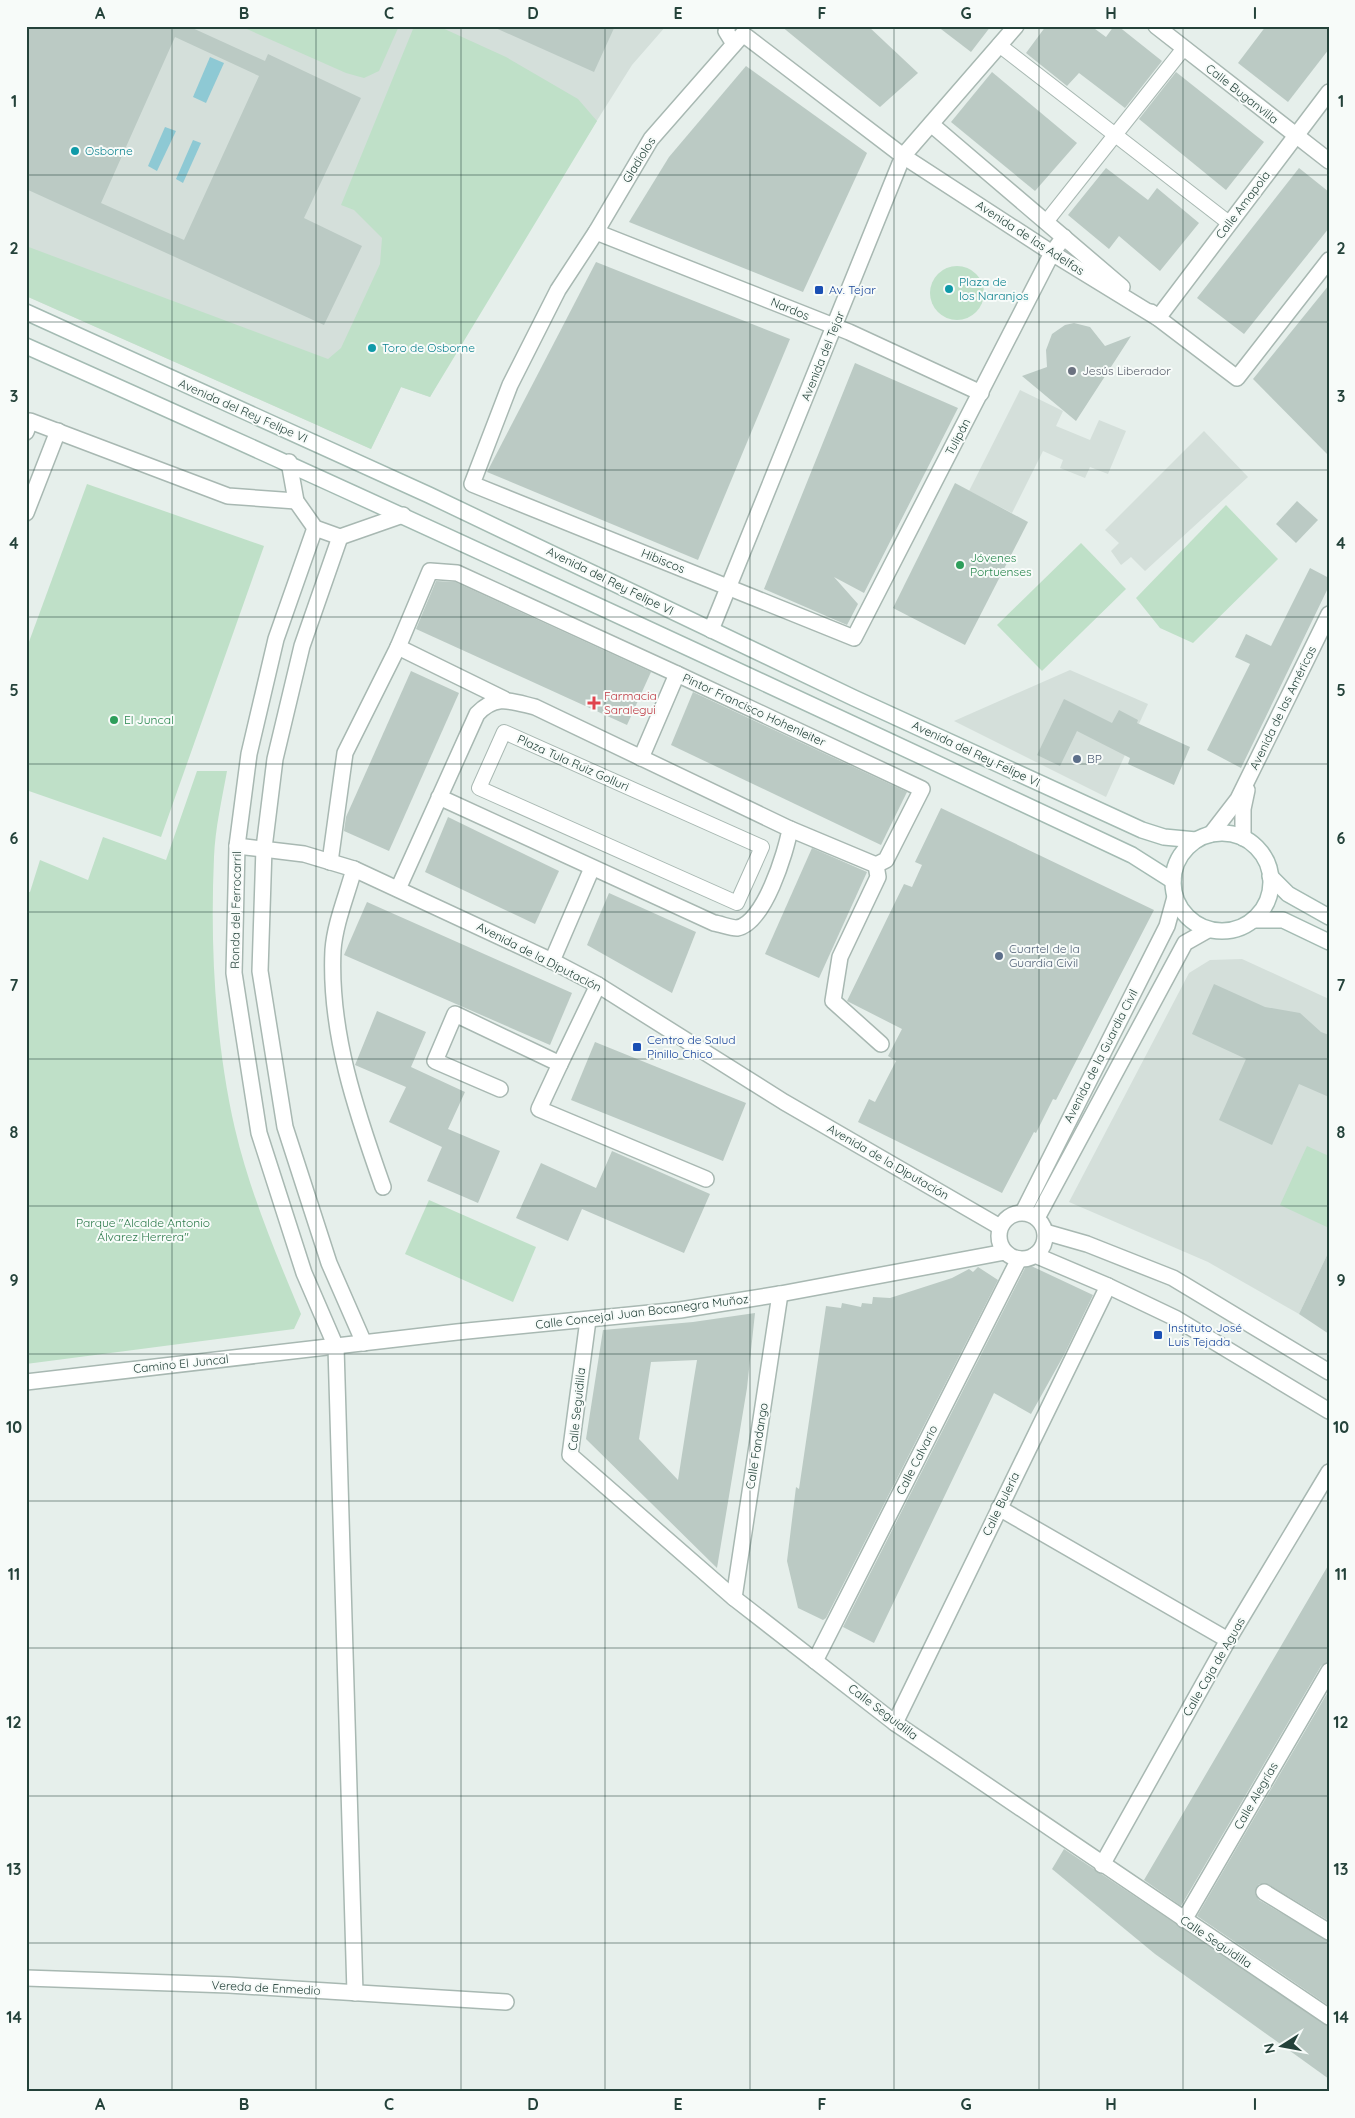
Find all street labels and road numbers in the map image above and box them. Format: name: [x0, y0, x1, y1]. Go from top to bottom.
street label: Calle Buganvilla: [1203, 60, 1282, 127]
street label: Gladiolos: [619, 134, 659, 185]
street label: Calle Amapola: [1212, 168, 1273, 242]
street label: Avenida de las Adelfas: [973, 197, 1087, 278]
street label: Nardos: [769, 294, 812, 323]
street label: Avenida del Tejar: [798, 308, 848, 403]
street label: Avenida del Rey Felipe VI: [176, 375, 310, 446]
street label: Tulipán: [942, 416, 973, 458]
street label: Avenida del Rey Felipe VI: [544, 543, 676, 618]
street label: Hibiscos: [639, 545, 688, 576]
street label: Avenida de las Américas: [1246, 643, 1319, 772]
street label: Pintor Francisco Hohenleiter: [680, 670, 828, 749]
street label: Avenida del Rey Felipe VI: [910, 717, 1043, 790]
street label: Plaza Tula Ruiz Golluri: [515, 731, 631, 794]
street label: Ronda del Ferrocarril: [227, 851, 244, 969]
street label: Avenida de la Diputación: [474, 919, 604, 995]
street label: Avenida de la Guardia Civil: [1060, 987, 1141, 1125]
street label: Avenida de la Diputación: [825, 1121, 952, 1203]
street label: Calle Concejal Juan Bocanegra Muñoz: [535, 1291, 750, 1332]
street label: Camino El Juncal: [133, 1351, 229, 1376]
street label: Calle Seguidilla: [565, 1367, 588, 1451]
street label: Calle Fandango: [742, 1402, 771, 1490]
street label: Calle Calvario: [893, 1422, 941, 1497]
street label: Calle Bulería: [979, 1469, 1022, 1538]
street label: Calle Caja de Aguas: [1179, 1614, 1248, 1719]
street label: Calle Seguidilla: [845, 1680, 921, 1743]
street label: Calle Alegrías: [1230, 1759, 1281, 1832]
street label: Calle Seguidilla: [1177, 1912, 1255, 1971]
street label: Vereda de Enmedio: [211, 1977, 321, 1998]

